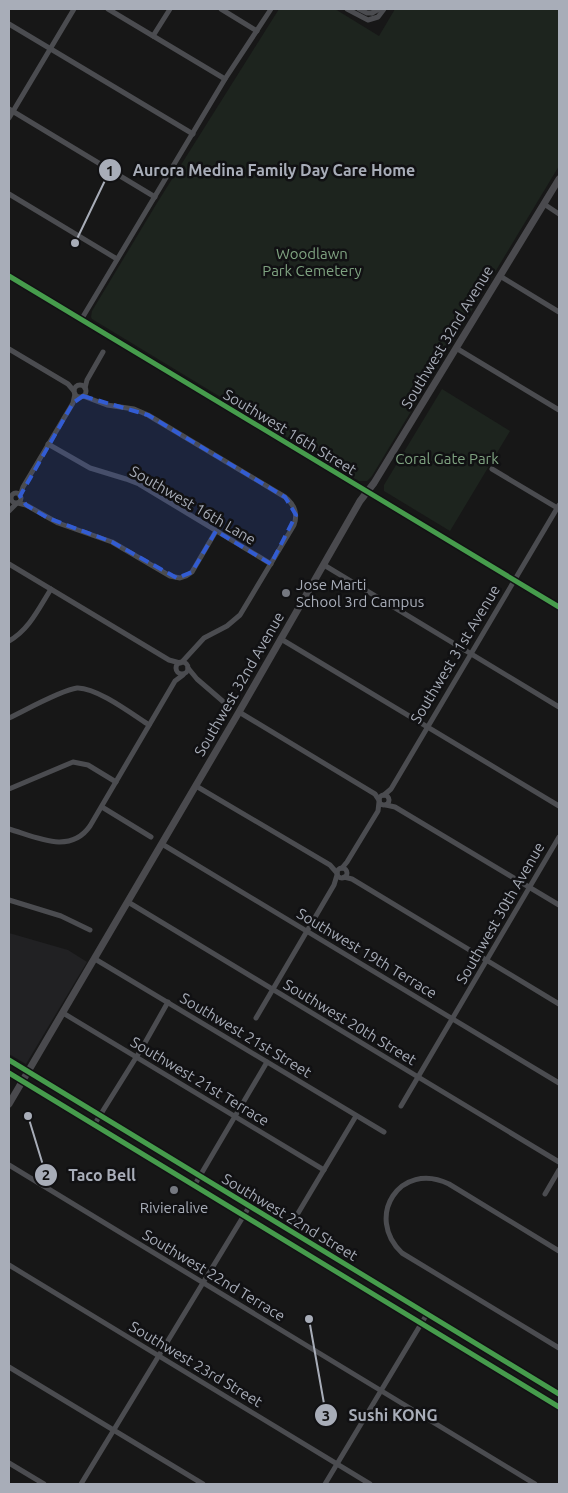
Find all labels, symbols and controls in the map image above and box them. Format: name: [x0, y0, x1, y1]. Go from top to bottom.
callout: Aurora Medina Family Day Care Home: [98, 155, 426, 186]
text: Aurora Medina Family Day Care Home: [133, 161, 415, 179]
text: 1: [106, 162, 114, 179]
park label: Woodlawn Park Cemetery: [262, 245, 362, 279]
street label: Southwest 32nd Avenue: [398, 262, 496, 412]
street label: Southwest 16th Street: [220, 386, 360, 479]
park label: Coral Gate Park: [395, 450, 499, 467]
street label: Southwest 16th Lane: [127, 462, 259, 548]
place label: Jose Marti School 3rd Campus: [296, 576, 424, 610]
street label: Southwest 31st Avenue: [407, 582, 503, 726]
marker: Jose Marti School 3rd Campus: [280, 587, 292, 599]
street label: Southwest 32nd Avenue: [191, 609, 287, 759]
street label: Southwest 30th Avenue: [452, 839, 548, 987]
street label: Southwest 19th Terrace: [294, 904, 440, 1002]
street label: Southwest 20th Street: [280, 976, 420, 1069]
street label: Southwest 21st Street: [177, 989, 315, 1081]
street label: Southwest 21st Terrace: [128, 1033, 272, 1129]
callout: Taco Bell: [34, 1160, 146, 1191]
text: 2: [42, 1166, 50, 1183]
text: Taco Bell: [68, 1166, 136, 1184]
street label: Southwest 22nd Street: [219, 1170, 361, 1264]
marker: Rivieralive: [168, 1184, 180, 1196]
place label: Rivieralive: [140, 1199, 208, 1216]
street label: Southwest 22nd Terrace: [140, 1226, 288, 1324]
street label: Southwest 23rd Street: [126, 1318, 266, 1410]
callout: Sushi KONG: [313, 1400, 447, 1431]
text: Sushi KONG: [348, 1406, 438, 1424]
text: 3: [322, 1407, 330, 1424]

